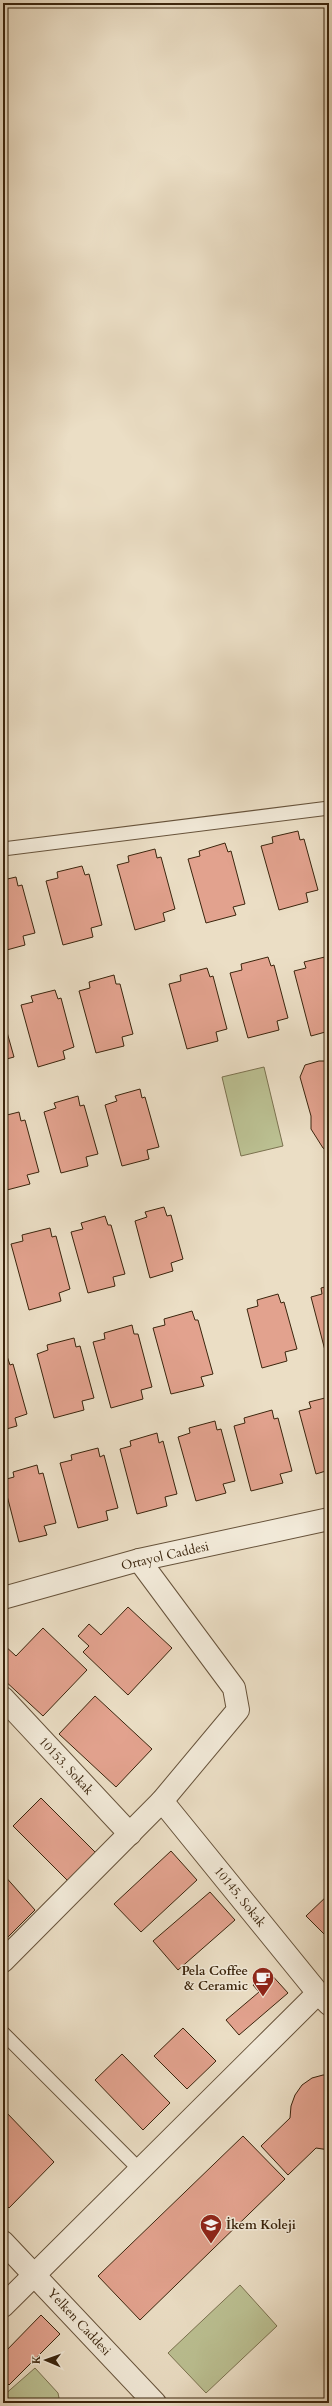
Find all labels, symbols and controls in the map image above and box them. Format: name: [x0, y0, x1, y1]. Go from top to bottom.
street label: Ortayol Caddesi: [119, 1537, 211, 1575]
street label: 10153. Sokak: [34, 1733, 98, 1799]
street label: 10145. Sokak: [210, 1863, 270, 1931]
place label: Pela Coffee & Ceramic: [181, 1962, 248, 1995]
cafe icon: Pela Coffee & Ceramic: [250, 1965, 276, 1998]
school or university icon: İkem Koleji: [198, 2212, 224, 2245]
place label: İkem Koleji: [226, 2216, 296, 2234]
street label: Yelken Caddesi: [43, 2284, 115, 2360]
north arrow: [26, 2340, 66, 2380]
text: K: [29, 2355, 44, 2364]

